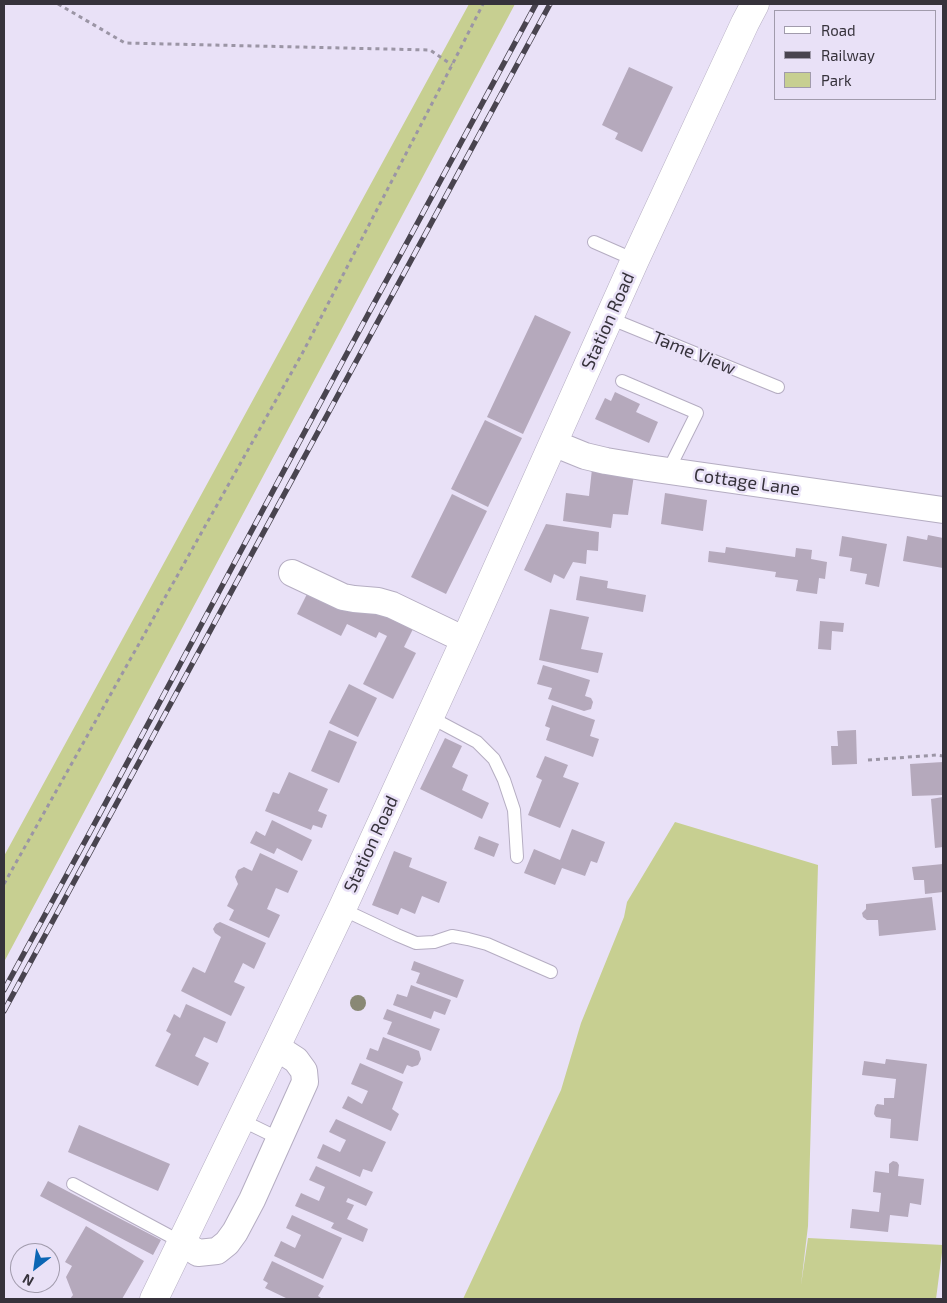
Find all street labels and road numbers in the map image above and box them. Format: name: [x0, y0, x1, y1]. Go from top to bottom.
street label: Station Road: [577, 269, 639, 373]
street label: Tame View: [649, 326, 739, 380]
street label: Cottage Lane: [693, 464, 801, 500]
street label: Station Road: [339, 792, 403, 896]

